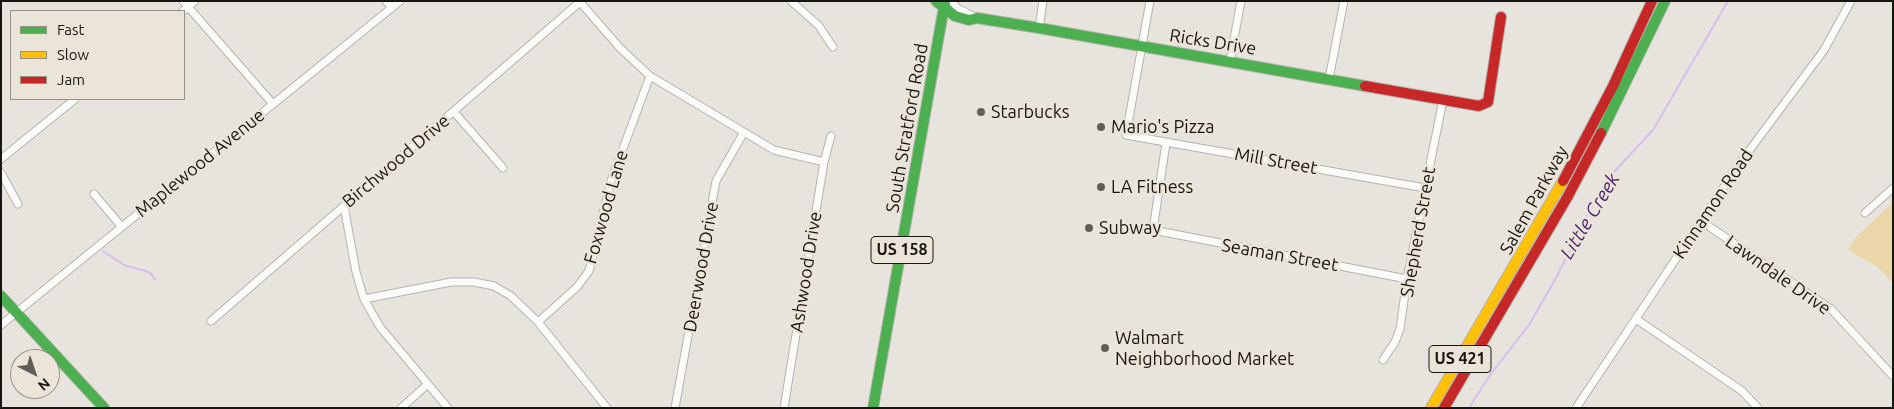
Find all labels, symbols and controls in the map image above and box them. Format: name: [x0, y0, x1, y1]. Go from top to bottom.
legend: [10, 10, 185, 100]
text: Fast: [57, 21, 84, 38]
street label: Ricks Drive: [1168, 24, 1258, 60]
street label: South Stratford Road: [881, 42, 933, 214]
text: Slow: [57, 46, 89, 63]
text: Jam: [57, 71, 85, 88]
place label: Starbucks: [991, 101, 1070, 123]
street label: Maplewood Avenue: [131, 104, 269, 222]
marker: Starbucks: [975, 106, 987, 118]
street label: Birchwood Drive: [338, 110, 454, 212]
place label: Mario's Pizza: [1111, 116, 1214, 138]
marker: Mario's Pizza: [1095, 121, 1107, 133]
street label: Salem Parkway: [1495, 142, 1573, 258]
street label: Mill Street: [1233, 143, 1319, 179]
street label: Kinnamon Road: [1668, 145, 1758, 263]
street label: Foxwood Lane: [579, 148, 633, 266]
street label: Shepherd Street: [1396, 165, 1440, 299]
water label: Little Creek: [1555, 169, 1625, 263]
place label: LA Fitness: [1111, 176, 1193, 198]
marker: LA Fitness: [1095, 181, 1107, 193]
street label: Deerwood Drive: [679, 200, 723, 334]
street label: Ashwood Drive: [786, 210, 826, 334]
place label: Subway: [1099, 217, 1161, 239]
marker: Subway: [1083, 222, 1095, 234]
street label: Lawndale Drive: [1721, 231, 1835, 319]
street label: Seaman Street: [1220, 234, 1340, 276]
road number: US 158: [871, 236, 933, 264]
place label: Walmart Neighborhood Market: [1115, 327, 1294, 369]
marker: Walmart Neighborhood Market: [1099, 342, 1111, 354]
road number: US 421: [1429, 346, 1491, 372]
north arrow: [10, 349, 60, 399]
text: N: [35, 375, 53, 394]

